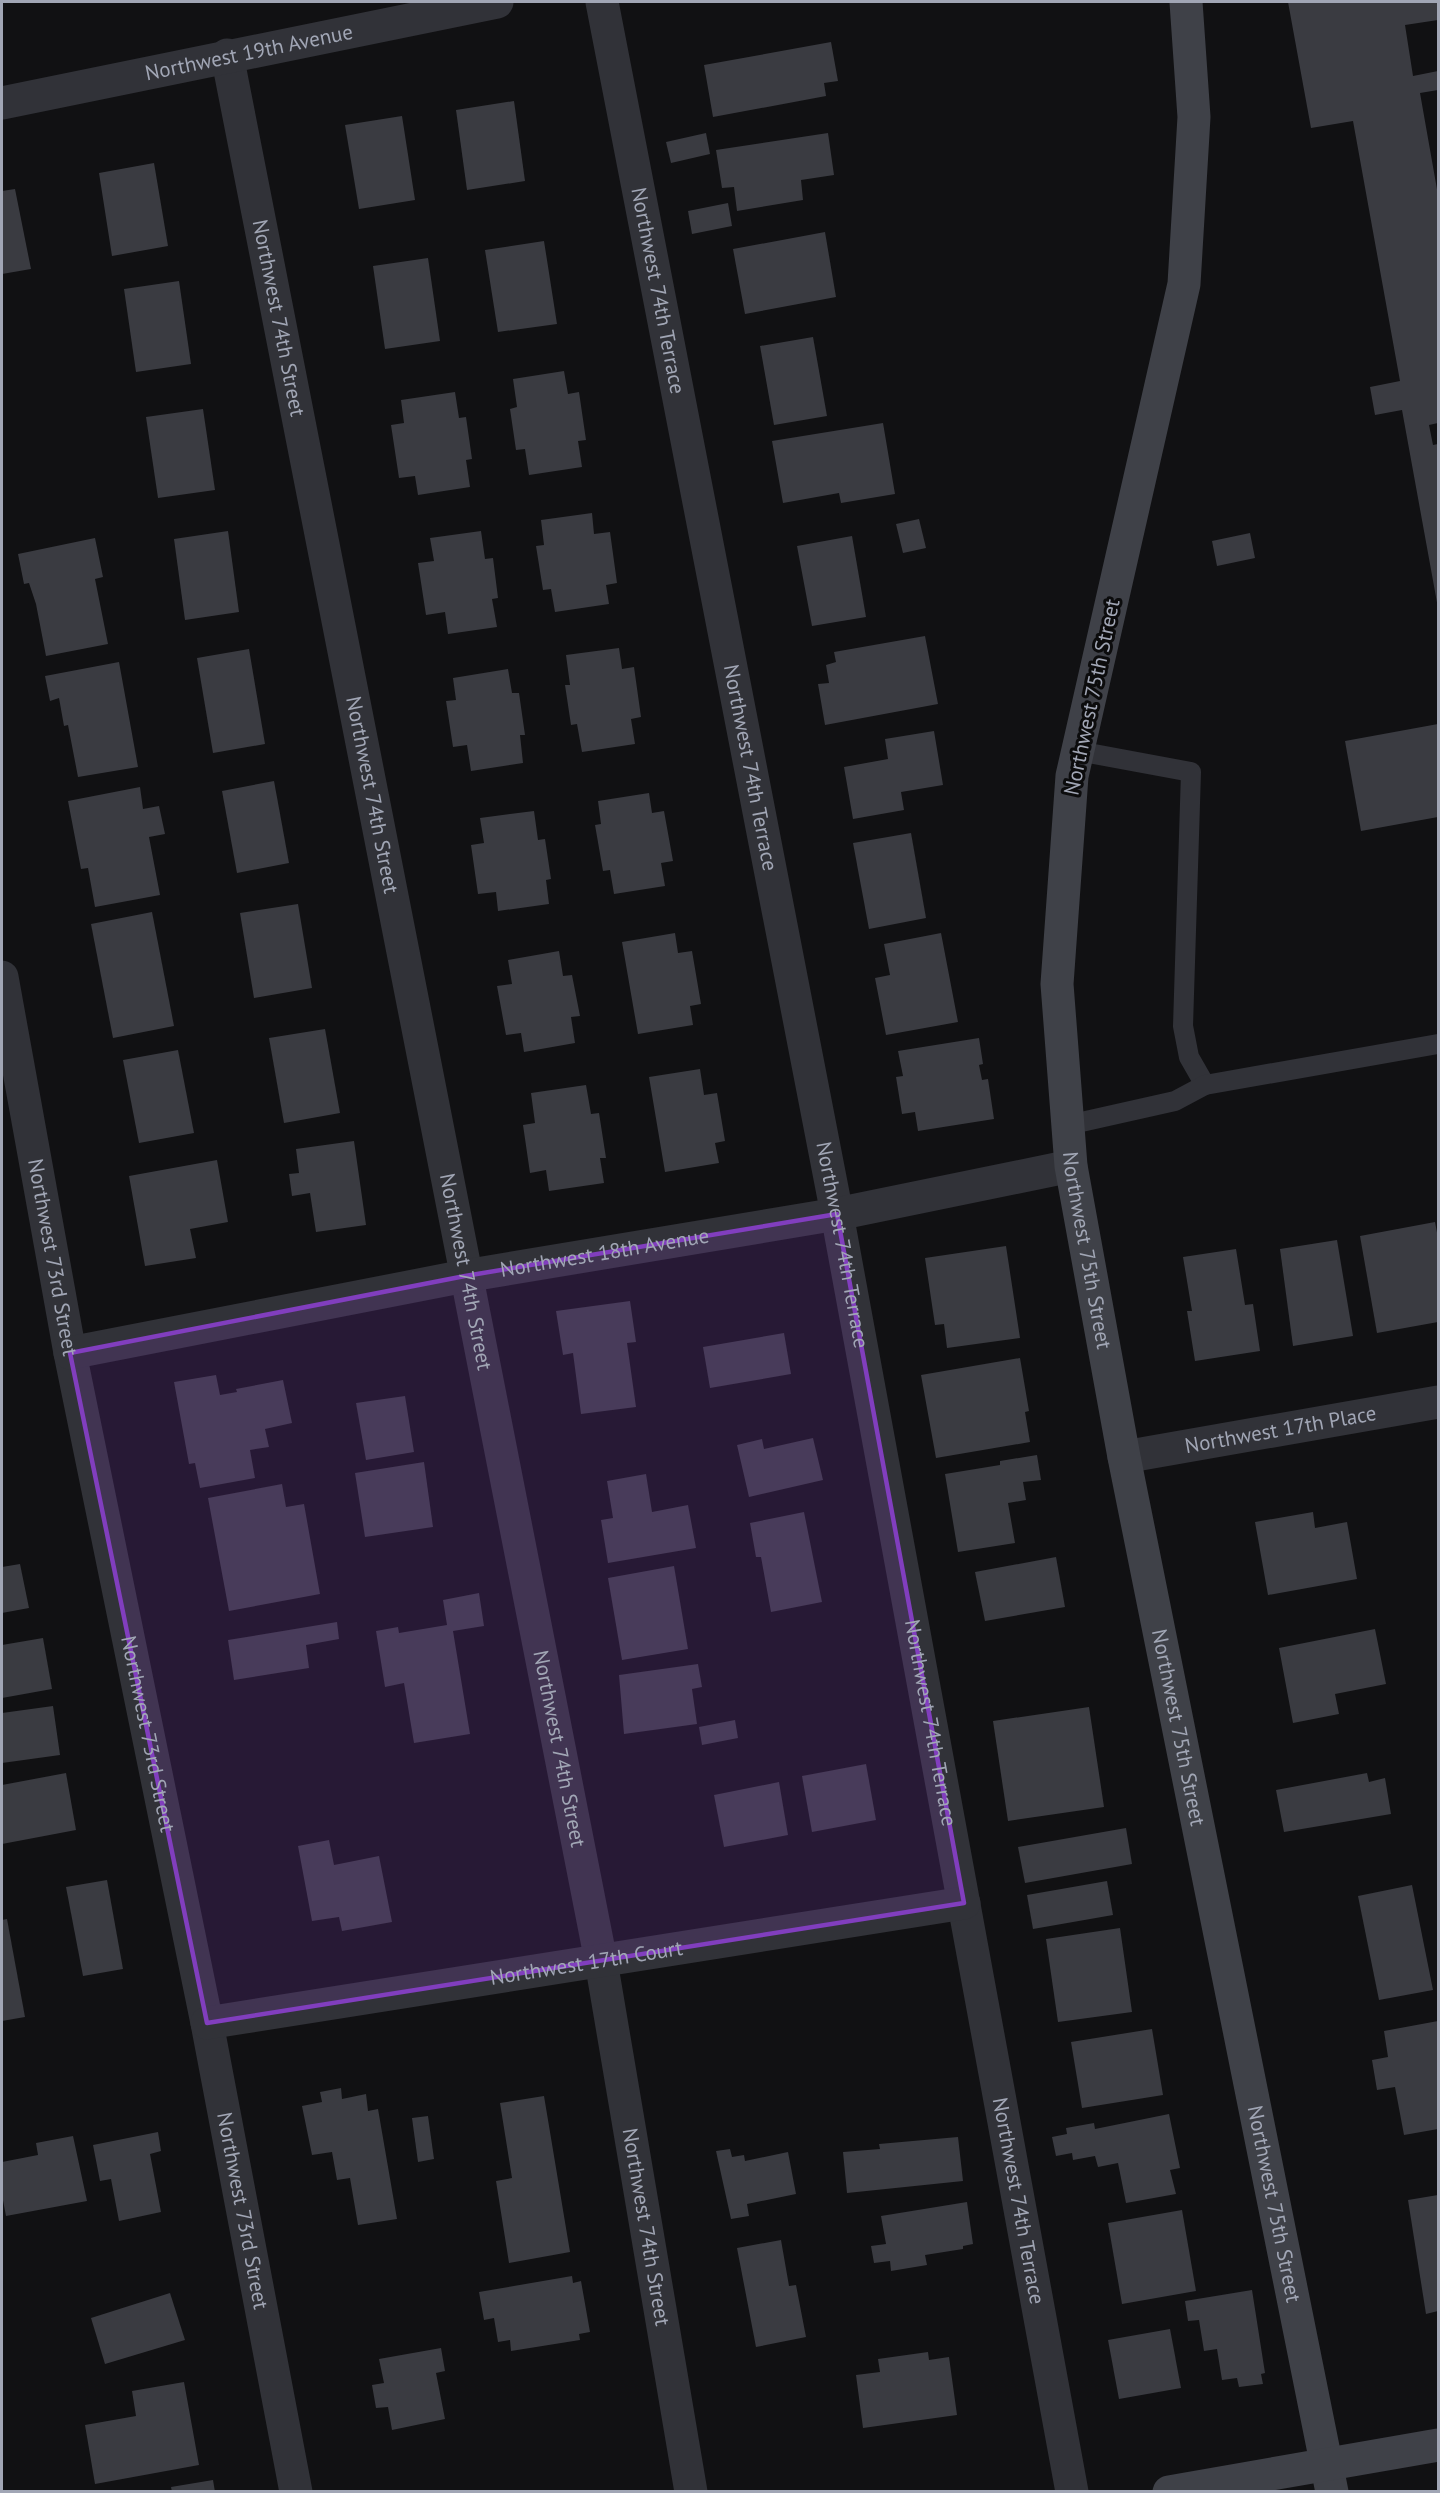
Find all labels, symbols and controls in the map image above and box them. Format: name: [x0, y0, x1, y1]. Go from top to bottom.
street label: Northwest 19th Avenue: [143, 18, 355, 86]
street label: Northwest 74th Terrace: [625, 185, 692, 396]
street label: Northwest 74th Street: [247, 217, 312, 419]
street label: Northwest 75th Street: [1058, 596, 1126, 797]
street label: Northwest 74th Terrace: [718, 662, 784, 873]
street label: Northwest 74th Street: [340, 694, 405, 896]
street label: Northwest 74th Terrace: [810, 1139, 875, 1350]
street label: Northwest 75th Street: [1057, 1151, 1118, 1351]
street label: Northwest 73rd Street: [22, 1157, 84, 1358]
street label: Northwest 74th Street: [434, 1171, 499, 1372]
street label: Northwest 18th Avenue: [498, 1222, 711, 1283]
street label: Northwest 17th Place: [1183, 1399, 1378, 1459]
street label: Northwest 74th Terrace: [899, 1617, 963, 1828]
street label: Northwest 75th Street: [1146, 1627, 1212, 1828]
street label: Northwest 73rd Street: [115, 1633, 182, 1835]
street label: Northwest 74th Street: [527, 1648, 592, 1849]
street label: Northwest 17th Court: [488, 1934, 684, 1991]
street label: Northwest 74th Terrace: [987, 2095, 1051, 2306]
street label: Northwest 75th Street: [1242, 2103, 1308, 2305]
street label: Northwest 73rd Street: [211, 2110, 275, 2311]
street label: Northwest 74th Street: [617, 2126, 677, 2328]

